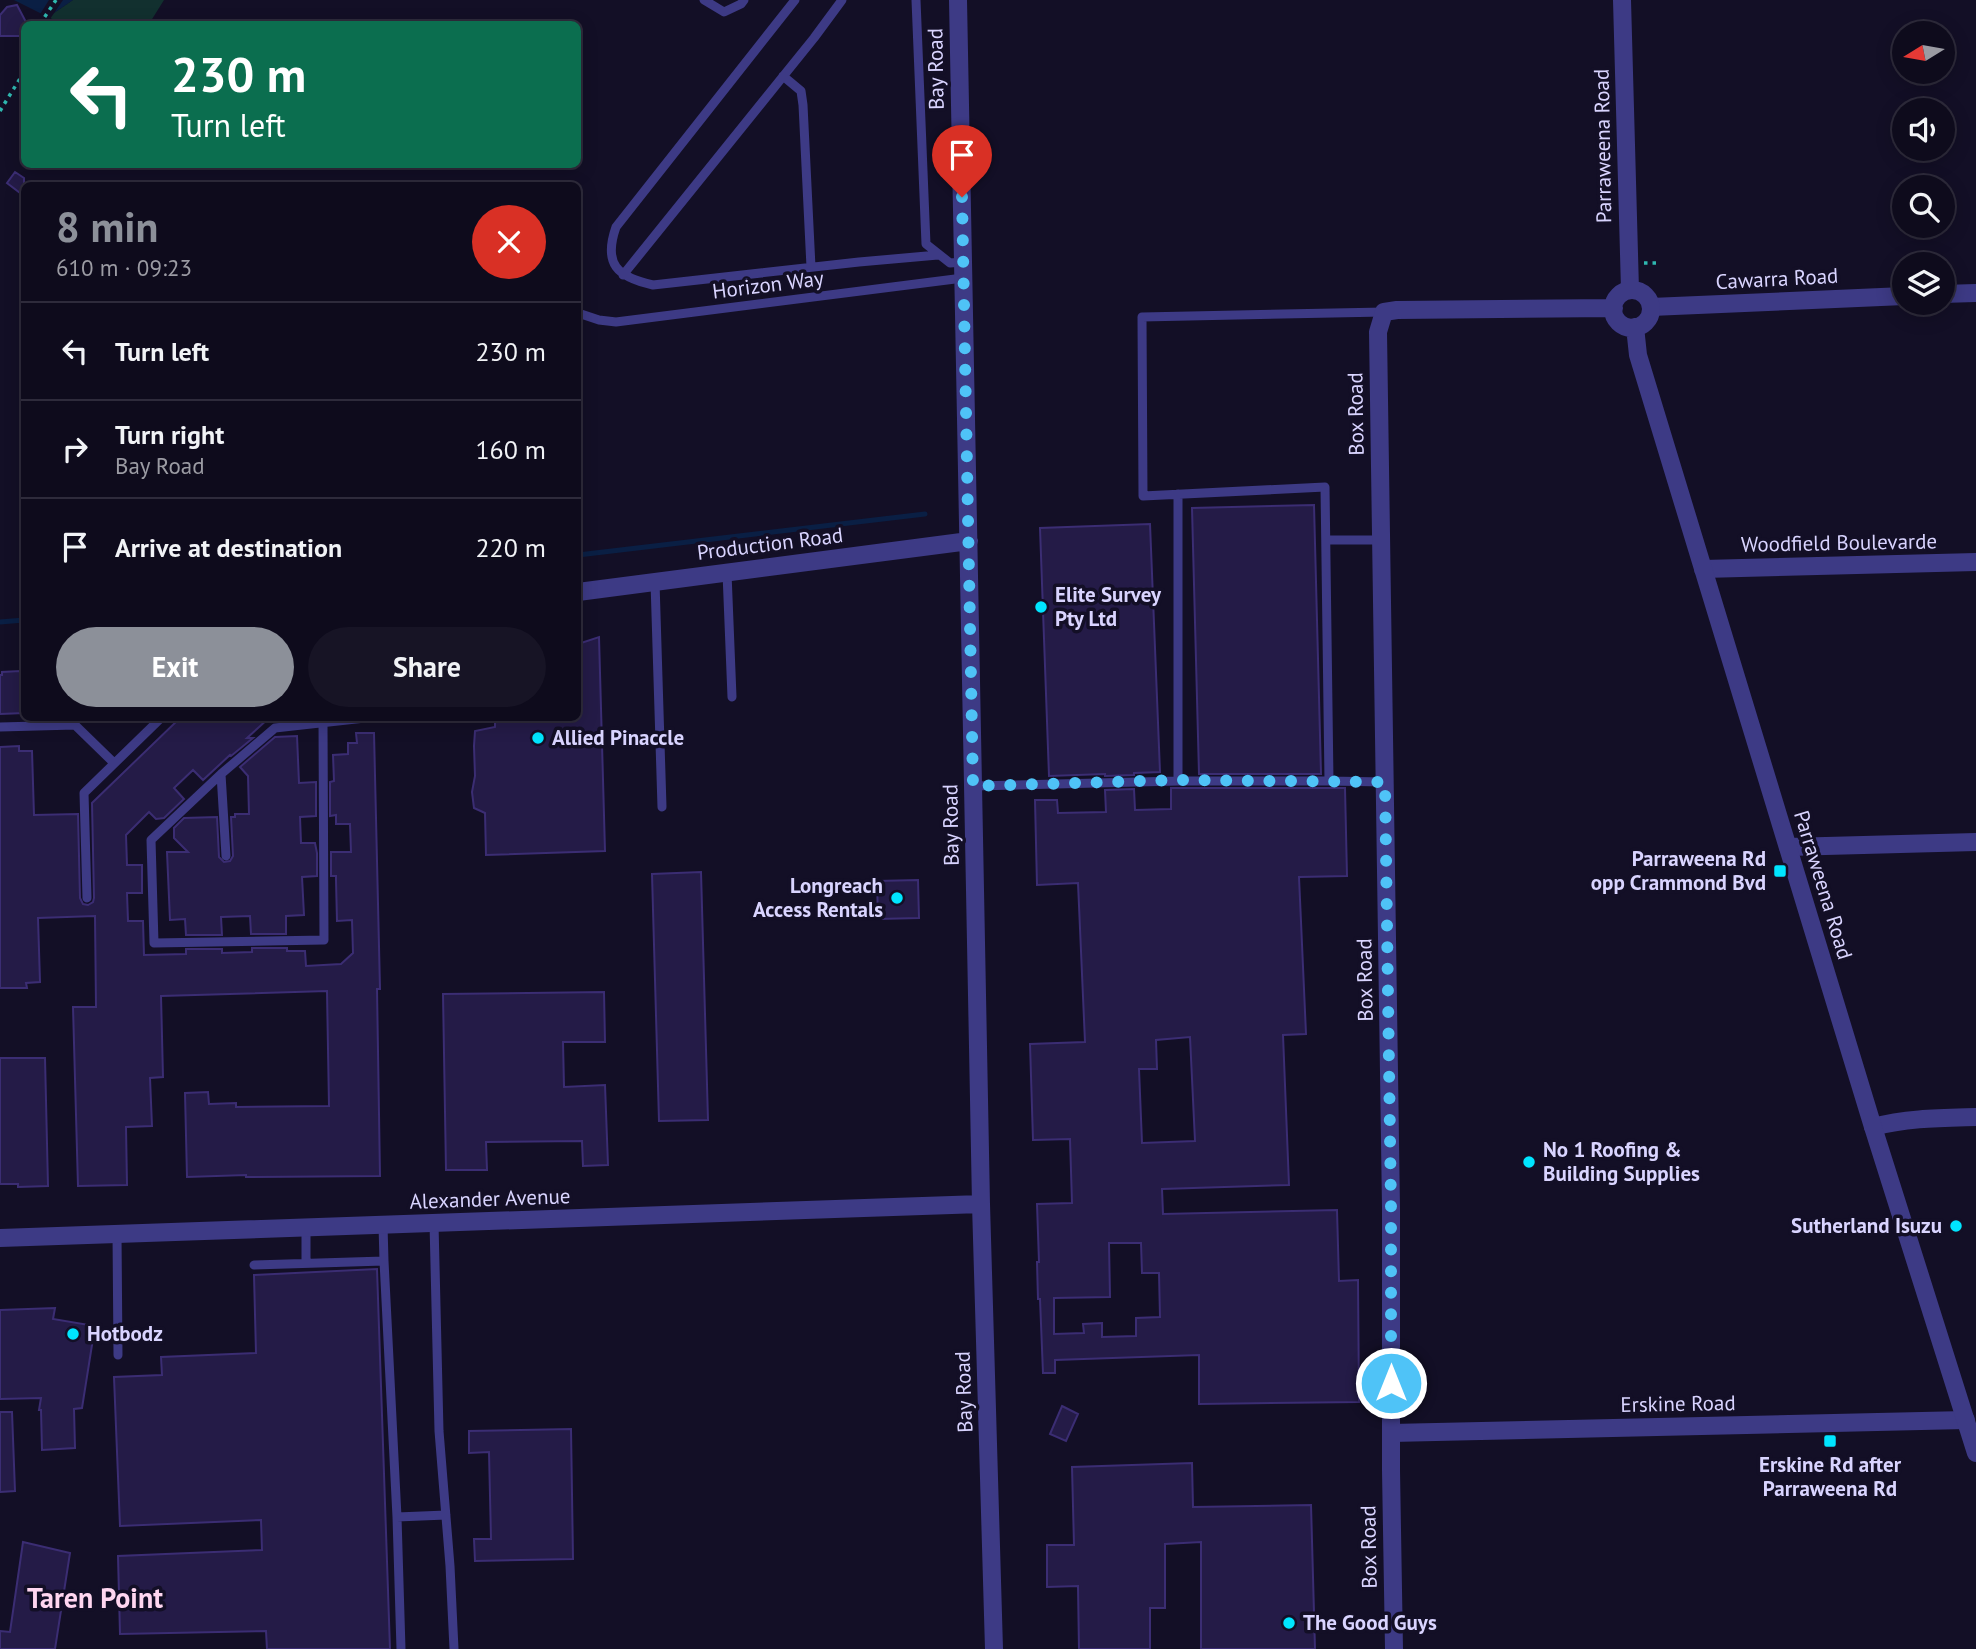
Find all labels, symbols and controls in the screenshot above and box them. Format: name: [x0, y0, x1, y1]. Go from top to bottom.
north arrow: [1892, 21, 1955, 84]
map controls: [1892, 21, 1955, 315]
street label: Bay Road: [921, 28, 950, 110]
text: 230 m: [171, 42, 306, 106]
icon: left: [56, 49, 147, 140]
street label: Parraweena Road: [1588, 69, 1617, 223]
button: sound: [1892, 98, 1955, 161]
text: Turn left: [171, 104, 286, 146]
pin: [932, 125, 992, 197]
icon: arrive: [943, 136, 981, 174]
button: search: [1892, 175, 1955, 238]
text: 8 min: [56, 199, 158, 254]
button: close: [472, 205, 546, 279]
button: layers: [1892, 252, 1955, 315]
text: 610 m · 09:23: [56, 253, 192, 282]
street label: Cawarra Road: [1715, 262, 1839, 295]
street label: Horizon Way: [711, 264, 825, 305]
icon: left: [56, 332, 94, 370]
text: Turn left: [115, 335, 209, 368]
text: 230 m: [475, 335, 546, 368]
street label: Box Road: [1341, 372, 1370, 456]
text: Turn right: [115, 418, 224, 451]
icon: right: [56, 430, 94, 468]
text: 160 m: [475, 433, 546, 466]
text: Bay Road: [115, 451, 205, 480]
street label: Production Road: [695, 521, 845, 566]
street label: Woodfield Boulevarde: [1741, 527, 1937, 558]
icon: arrive: [56, 528, 94, 566]
text: Arrive at destination: [115, 531, 342, 564]
text: 220 m: [475, 531, 546, 564]
place label: Elite Survey Pty Ltd: [1055, 581, 1162, 632]
marker: Elite Survey Pty Ltd: [1033, 599, 1049, 615]
button: Exit: [56, 627, 294, 707]
button: Share: [308, 627, 546, 707]
place label: Allied Pinaccle: [552, 724, 684, 751]
marker: Allied Pinaccle: [530, 730, 546, 746]
street label: Bay Road: [936, 784, 965, 866]
street label: Parraweena Road: [1788, 807, 1859, 963]
place label: Parraweena Rd opp Crammond Bvd: [1591, 845, 1766, 896]
marker: Parraweena Rd opp Crammond Bvd: [1772, 863, 1788, 879]
place label: Longreach Access Rentals: [753, 872, 883, 923]
marker: Longreach Access Rentals: [889, 890, 905, 906]
street label: Box Road: [1350, 938, 1379, 1022]
place label: No 1 Roofing & Building Supplies: [1543, 1136, 1700, 1187]
marker: No 1 Roofing & Building Supplies: [1521, 1154, 1537, 1170]
street label: Alexander Avenue: [409, 1182, 571, 1215]
place label: Sutherland Isuzu: [1791, 1212, 1942, 1239]
marker: Sutherland Isuzu: [1948, 1218, 1964, 1234]
place label: Hotbodz: [87, 1320, 163, 1347]
marker: Hotbodz: [65, 1326, 81, 1342]
position arrow: [1354, 1346, 1428, 1420]
street label: Bay Road: [949, 1351, 978, 1433]
street label: Erskine Road: [1620, 1389, 1736, 1418]
marker: Erskine Rd after Parraweena Rd: [1822, 1433, 1838, 1449]
place label: Erskine Rd after Parraweena Rd: [1759, 1451, 1902, 1502]
street label: Box Road: [1354, 1505, 1383, 1589]
district label: Taren Point: [27, 1579, 163, 1616]
place label: The Good Guys: [1303, 1609, 1437, 1636]
marker: The Good Guys: [1281, 1615, 1297, 1631]

